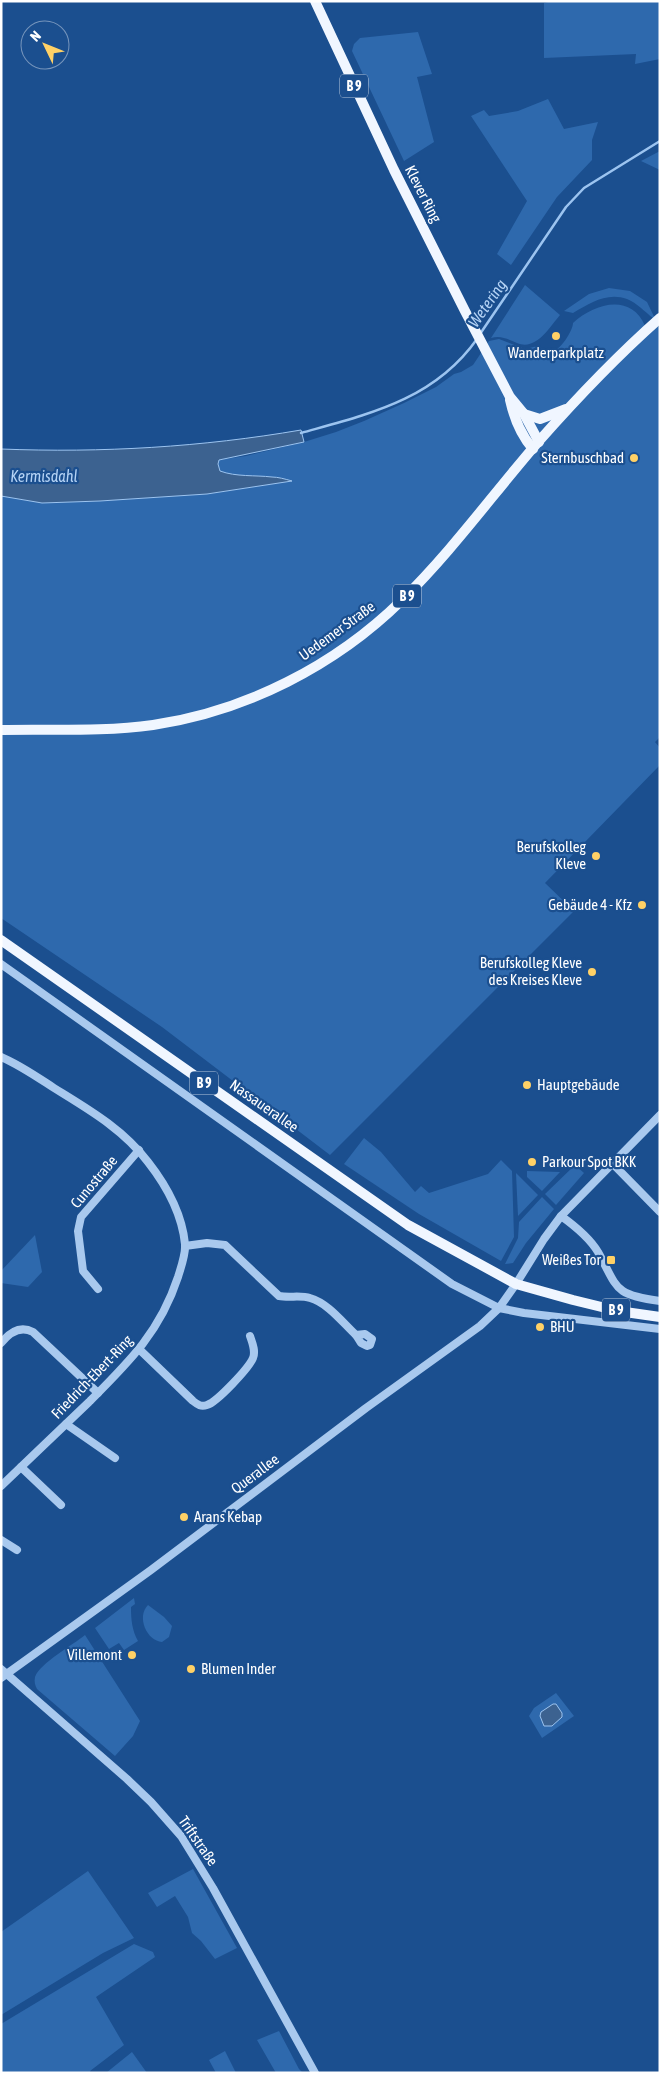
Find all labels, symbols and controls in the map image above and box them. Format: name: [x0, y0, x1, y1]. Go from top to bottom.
north arrow: [20, 20, 70, 70]
text: N: [27, 28, 44, 45]
road number: B 9: [340, 74, 368, 98]
street label: Klever Ring: [402, 162, 445, 226]
water label: Wetering: [464, 276, 511, 331]
marker: Wanderparkplatz: [550, 330, 562, 342]
place label: Wanderparkplatz: [508, 344, 605, 361]
place label: Sternbuschbad: [541, 449, 624, 466]
marker: Sternbuschbad: [628, 452, 640, 464]
water label: Kermisdahl: [10, 467, 78, 485]
road number: B 9: [393, 584, 421, 608]
street label: Uedemer Straße: [296, 597, 378, 664]
place label: Berufskolleg Kleve: [517, 838, 587, 872]
marker: Berufskolleg Kleve: [590, 850, 602, 862]
place label: Gebäude 4 - Kfz: [548, 896, 633, 913]
marker: Gebäude 4 - Kfz: [636, 899, 648, 911]
place label: Berufskolleg Kleve des Kreises Kleve: [480, 954, 582, 988]
marker: Berufskolleg Kleve des Kreises Kleve: [586, 966, 598, 978]
road number: B 9: [190, 1072, 218, 1094]
street label: Nassauerallee: [227, 1076, 302, 1136]
place label: Hauptgebäude: [537, 1076, 620, 1093]
marker: Hauptgebäude: [521, 1079, 533, 1091]
street label: Cunostraße: [67, 1152, 120, 1211]
place label: Parkour Spot BKK: [542, 1153, 637, 1170]
marker: Parkour Spot BKK: [526, 1156, 538, 1168]
place label: Weißes Tor: [542, 1251, 602, 1268]
marker: Weißes Tor: [605, 1254, 617, 1266]
road number: B 9: [602, 1298, 630, 1322]
place label: BHU: [550, 1318, 575, 1335]
marker: BHU: [534, 1321, 546, 1333]
street label: Friedrich-Ebert-Ring: [48, 1331, 136, 1422]
street label: Querallee: [228, 1450, 282, 1497]
place label: Arans Kebap: [194, 1508, 262, 1525]
marker: Arans Kebap: [178, 1511, 190, 1523]
place label: Villemont: [67, 1646, 122, 1663]
marker: Villemont: [126, 1649, 138, 1661]
place label: Blumen Inder: [201, 1660, 276, 1677]
marker: Blumen Inder: [185, 1663, 197, 1675]
street label: Triftstraße: [175, 1813, 222, 1869]

